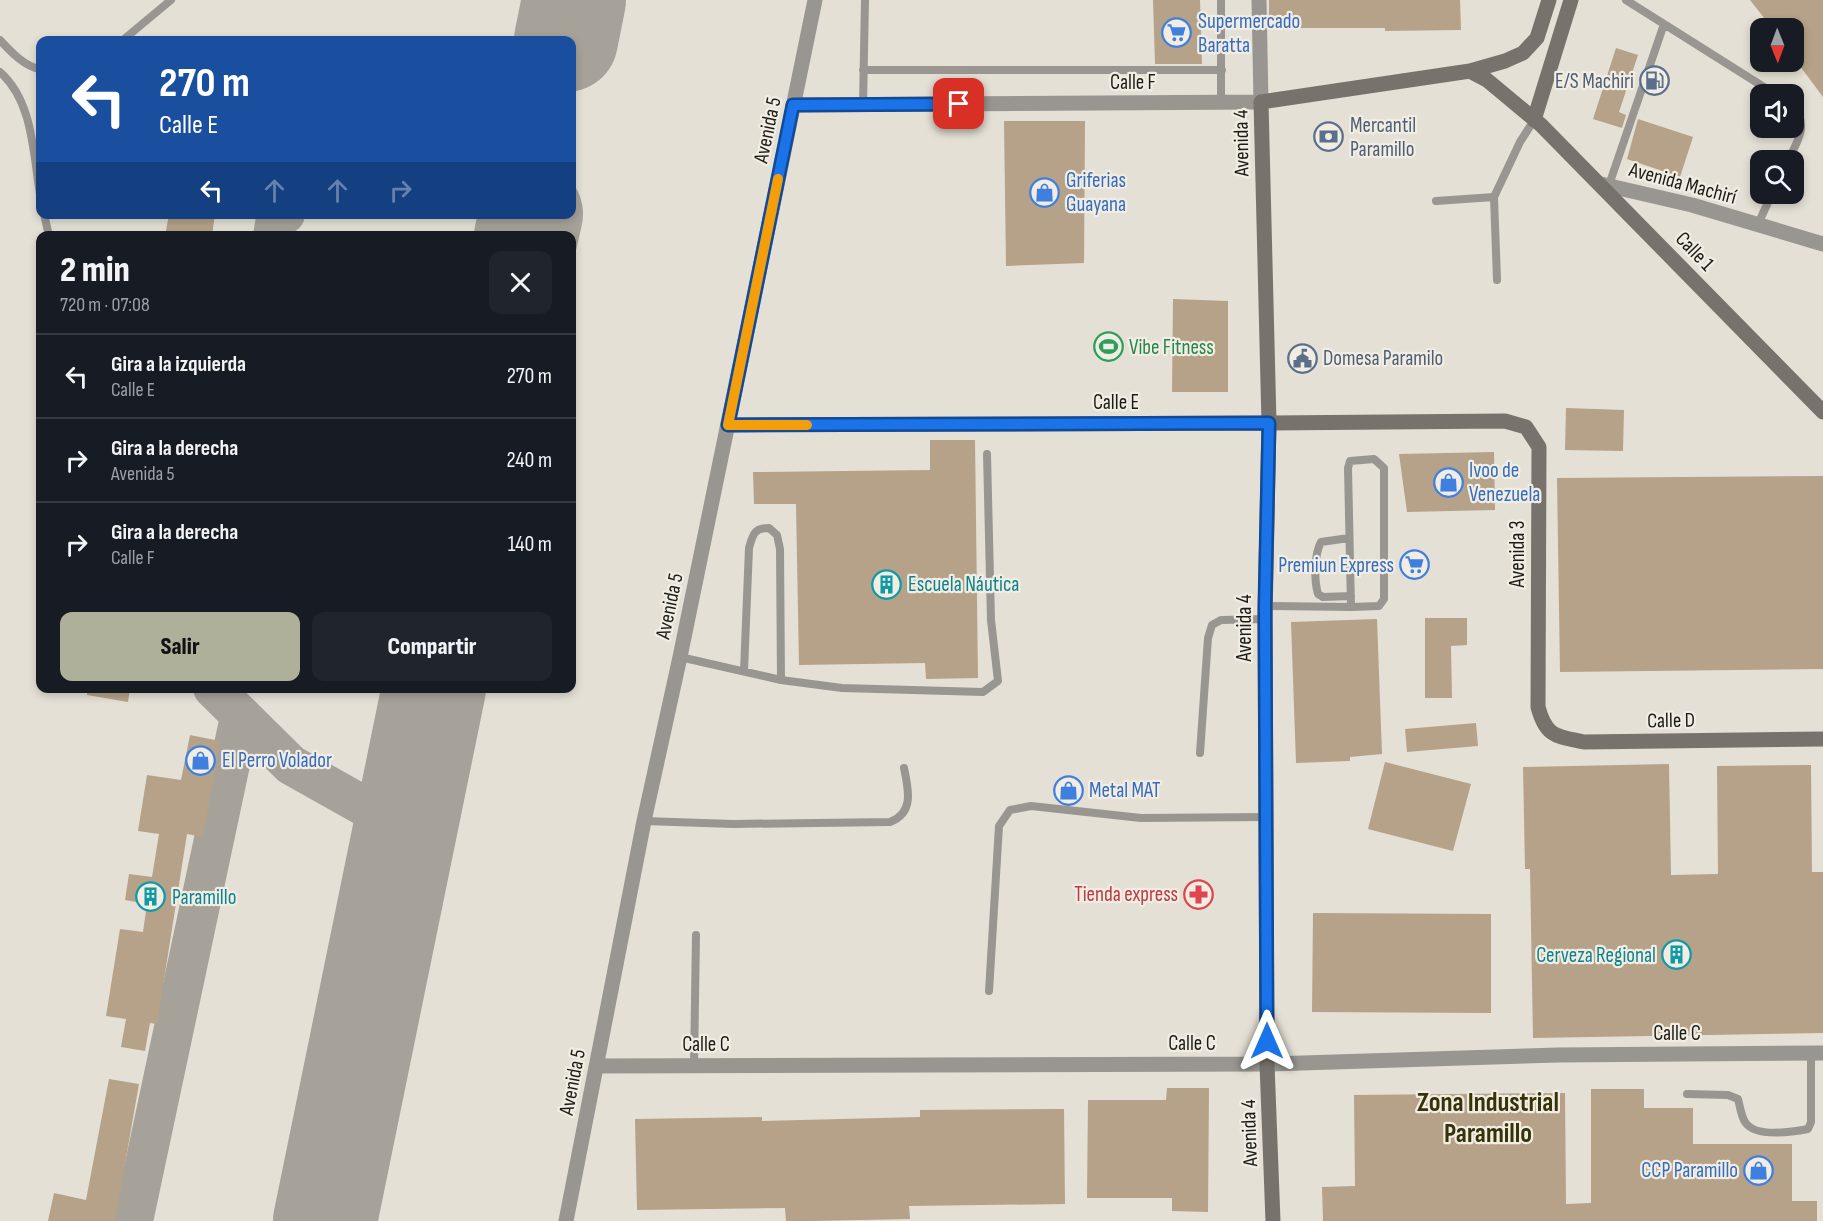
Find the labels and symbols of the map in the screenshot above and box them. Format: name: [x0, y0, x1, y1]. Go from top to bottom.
place label: Supermercado Baratta: [1198, 9, 1300, 58]
supermarket icon: Supermercado Baratta: [1161, 17, 1193, 49]
north arrow: [1750, 18, 1804, 72]
fuel station icon: E/S Machiri: [1639, 65, 1671, 97]
place label: E/S Machiri: [1555, 69, 1634, 94]
street label: Calle F: [1110, 70, 1156, 95]
pin: [933, 78, 984, 129]
street label: Avenida 5: [748, 95, 787, 166]
street label: Avenida 4: [1228, 109, 1255, 178]
place label: Mercantil Paramillo: [1350, 113, 1416, 162]
bank icon: Mercantil Paramillo: [1313, 121, 1345, 153]
street label: Avenida Machirí: [1626, 157, 1739, 210]
place label: Griferias Guayana: [1066, 168, 1126, 217]
shop icon: Griferias Guayana: [1029, 176, 1061, 208]
street label: Calle 1: [1670, 227, 1720, 277]
sports icon: Vibe Fitness: [1092, 331, 1124, 363]
place label: Vibe Fitness: [1129, 335, 1214, 360]
public building icon: Domesa Paramilo: [1286, 342, 1318, 374]
place label: Domesa Paramilo: [1323, 346, 1443, 371]
street label: Calle E: [1093, 390, 1139, 415]
place label: Ivoo de Venezuela: [1469, 458, 1540, 507]
shop icon: Ivoo de Venezuela: [1432, 466, 1464, 498]
street label: Avenida 3: [1505, 520, 1530, 589]
supermarket icon: Premiun Express: [1399, 549, 1431, 581]
place label: Premiun Express: [1278, 553, 1394, 578]
building icon: Escuela Náutica: [871, 568, 903, 600]
street label: Avenida 5: [650, 571, 689, 642]
place label: Escuela Náutica: [908, 572, 1019, 597]
street label: Avenida 4: [1232, 594, 1257, 663]
street label: Calle D: [1647, 708, 1695, 733]
shop icon: El Perro Volador: [185, 744, 217, 776]
place label: El Perro Volador: [222, 748, 332, 773]
shop icon: Metal MAT: [1052, 774, 1084, 806]
place label: Metal MAT: [1089, 778, 1161, 803]
pharmacy icon: Tienda express: [1183, 878, 1215, 910]
building icon: Paramillo: [135, 881, 167, 913]
place label: Tienda express: [1074, 882, 1178, 907]
place label: Paramillo: [172, 885, 236, 910]
building icon: Cerveza Regional: [1661, 939, 1693, 971]
place label: Cerveza Regional: [1536, 943, 1656, 968]
position arrow: [1235, 1009, 1299, 1073]
street label: Calle C: [1653, 1021, 1701, 1046]
street label: Calle C: [1168, 1031, 1216, 1056]
street label: Calle C: [682, 1032, 730, 1057]
street label: Avenida 5: [554, 1047, 591, 1118]
district label: Zona Industrial Paramillo: [1417, 1087, 1559, 1150]
street label: Avenida 4: [1236, 1099, 1263, 1168]
shop icon: CCP Paramillo: [1743, 1154, 1775, 1186]
place label: CCP Paramillo: [1641, 1158, 1738, 1183]

